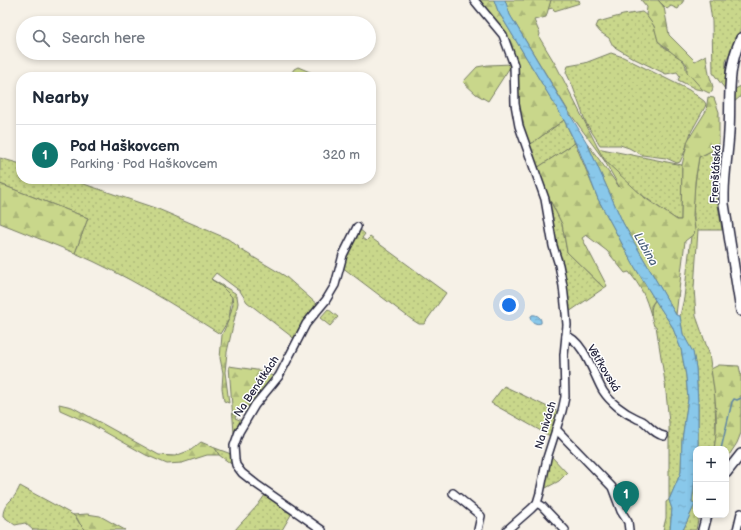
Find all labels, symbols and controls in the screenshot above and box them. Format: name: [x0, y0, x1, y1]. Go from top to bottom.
search box: [16, 16, 376, 60]
icon: search: [30, 27, 52, 49]
text: Search here: [62, 29, 145, 48]
text: Nearby: [32, 88, 89, 108]
text: Pod Haškovcem: [70, 137, 180, 156]
street label: Frenštátská: [707, 144, 724, 204]
text: 1: [42, 147, 48, 163]
text: 320 m: [322, 147, 360, 163]
text: Parking · Pod Haškovcem: [70, 156, 217, 172]
water label: Lubina: [630, 230, 661, 269]
your location: [499, 295, 519, 315]
street label: Větřkovská: [584, 342, 623, 394]
street label: Na Benátkách: [231, 353, 282, 419]
street label: Na nivách: [532, 400, 559, 451]
map controls: [693, 446, 729, 518]
button: +: [693, 446, 729, 482]
pin: 1: [613, 481, 639, 514]
button: −: [693, 482, 729, 518]

